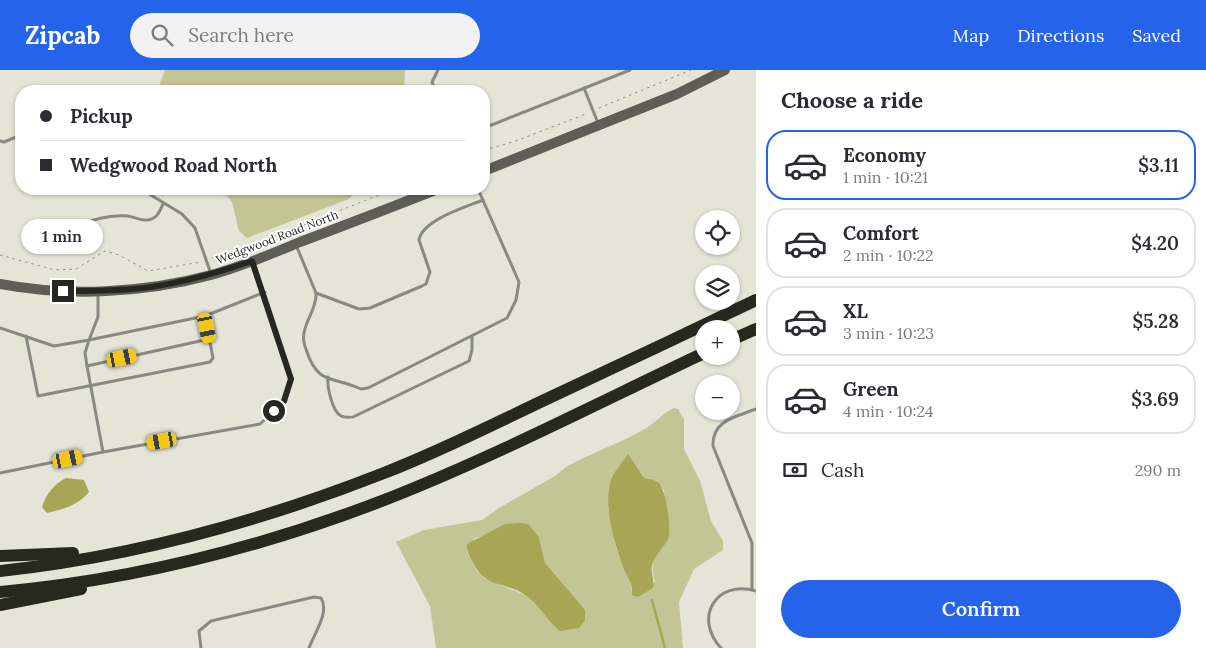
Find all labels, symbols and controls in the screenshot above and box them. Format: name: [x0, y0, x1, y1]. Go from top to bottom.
search box: [130, 13, 480, 58]
text: Zipcab: [25, 20, 100, 51]
icon: search: [148, 21, 176, 49]
text: Search here: [188, 23, 294, 47]
text: Map: [953, 24, 989, 47]
text: Directions: [1017, 24, 1104, 47]
text: Saved: [1132, 24, 1181, 47]
text: Choose a ride: [781, 86, 923, 114]
text: Pickup: [70, 104, 133, 128]
icon: car: [783, 143, 828, 188]
text: Economy: [843, 143, 926, 167]
text: Wedgwood Road North: [70, 153, 277, 177]
text: $3.11: [1138, 153, 1179, 177]
text: 1 min · 10:21: [843, 167, 928, 187]
street label: Wedgwood Road North: [214, 207, 340, 267]
map controls: [695, 210, 740, 420]
button: locate: [695, 210, 740, 255]
callout: 1 min: [22, 218, 104, 254]
icon: car: [783, 221, 828, 266]
text: Comfort: [843, 221, 919, 245]
text: 1 min: [42, 226, 82, 246]
text: $4.20: [1131, 231, 1179, 255]
text: 2 min · 10:22: [843, 245, 934, 265]
button: layers: [695, 265, 740, 310]
route end: [52, 280, 74, 302]
icon: car: [783, 299, 828, 344]
text: XL: [843, 299, 868, 323]
text: $5.28: [1132, 309, 1179, 333]
car: [196, 312, 217, 344]
button: +: [695, 320, 740, 365]
text: 3 min · 10:23: [843, 323, 934, 343]
car: [105, 348, 138, 368]
button: −: [695, 375, 740, 420]
icon: car: [783, 377, 828, 422]
text: Green: [843, 377, 899, 401]
text: $3.69: [1131, 387, 1179, 411]
route start: [263, 400, 285, 422]
text: 4 min · 10:24: [843, 401, 933, 421]
car: [145, 431, 178, 451]
car: [51, 449, 84, 469]
icon: cash: [781, 456, 809, 484]
text: Cash: [821, 458, 864, 482]
text: 290 m: [1135, 460, 1181, 480]
button: Confirm: [781, 580, 1181, 638]

